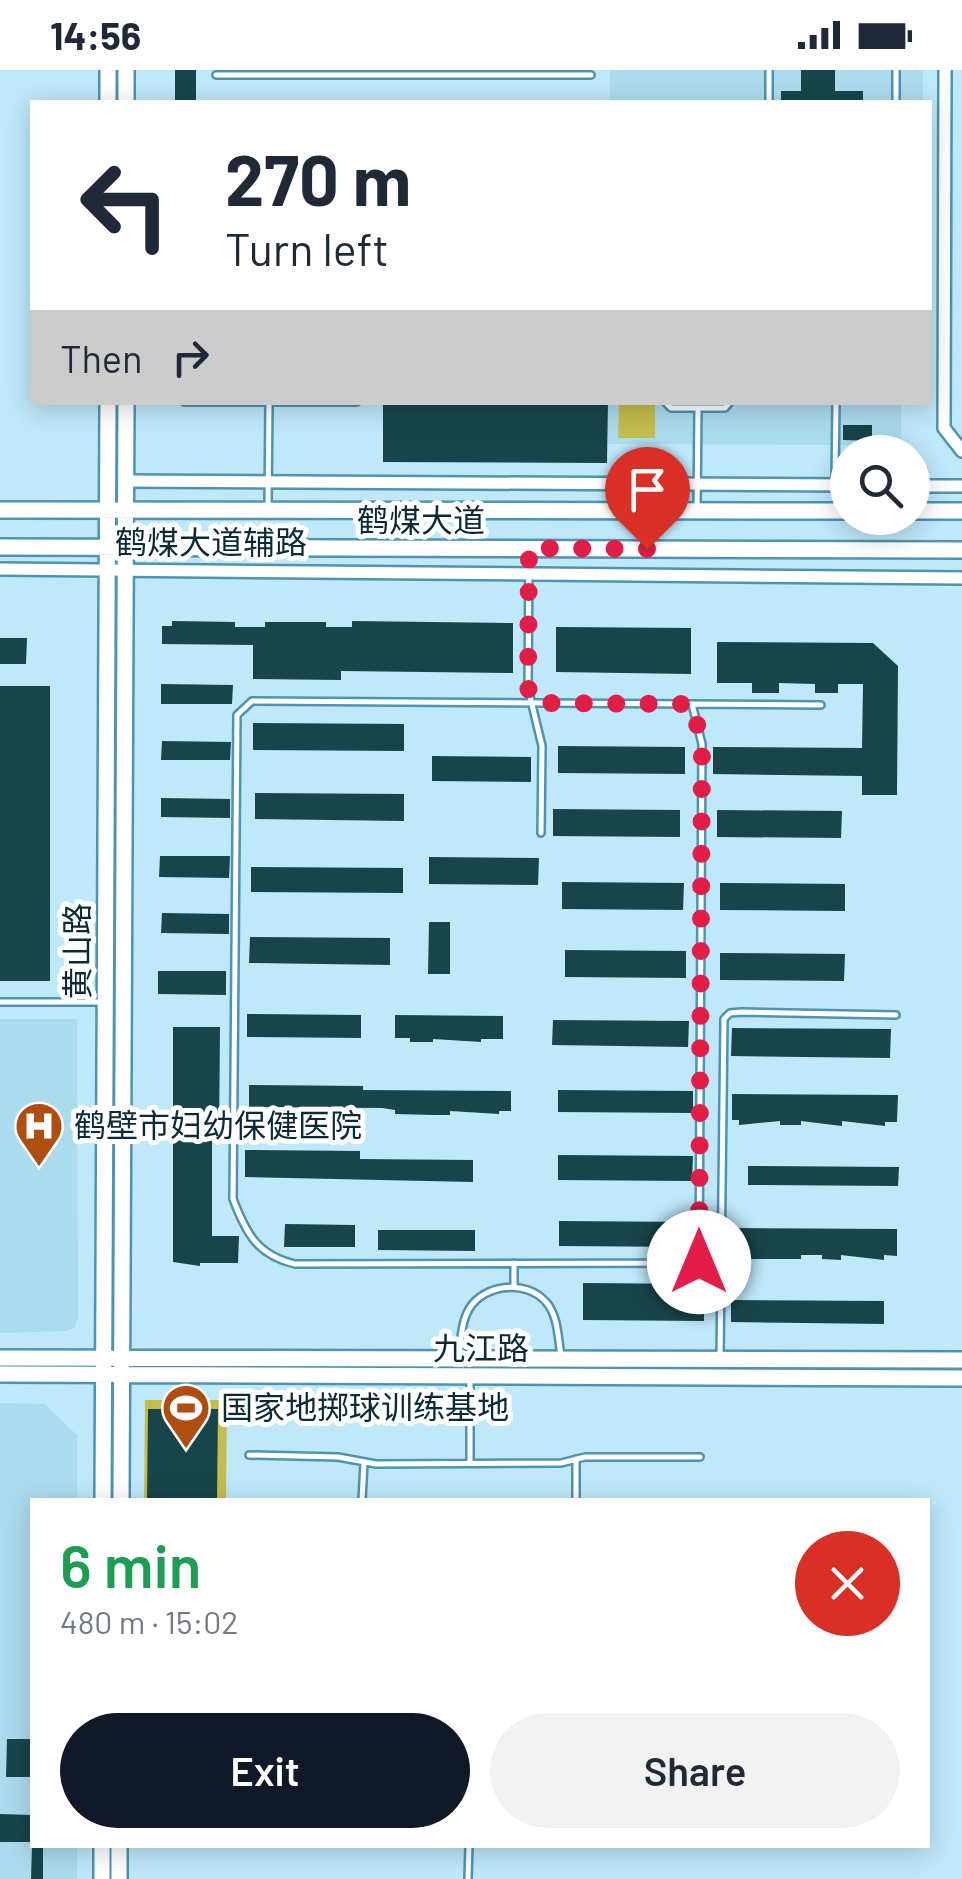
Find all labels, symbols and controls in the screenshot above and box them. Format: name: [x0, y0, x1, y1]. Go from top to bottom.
text: 14:56: [50, 12, 141, 58]
text: 270 m: [225, 136, 411, 220]
icon: left: [60, 140, 190, 270]
text: Turn left: [225, 221, 389, 275]
icon: right: [163, 330, 218, 385]
text: Then: [60, 335, 143, 381]
map controls: [830, 435, 930, 535]
button: search: [830, 435, 930, 535]
pin: [605, 447, 690, 550]
icon: arrive: [620, 462, 675, 517]
street label: 鹤煤大道: [357, 500, 485, 538]
street label: 鹤煤大道辅路: [115, 522, 307, 560]
street label: 黄山路: [57, 903, 95, 999]
hospital icon: 鹤壁市妇幼保健医院: [13, 1100, 65, 1168]
place label: 鹤壁市妇幼保健医院: [74, 1105, 362, 1143]
position arrow: [647, 1210, 751, 1314]
street label: 九江路: [433, 1328, 529, 1366]
sports icon: 国家地掷球训练基地: [160, 1382, 212, 1450]
place label: 国家地掷球训练基地: [221, 1387, 509, 1425]
text: 6 min: [60, 1528, 201, 1600]
button: close: [795, 1531, 900, 1636]
text: 480 m · 15:02: [60, 1602, 239, 1640]
button: Exit: [60, 1713, 470, 1828]
button: Share: [490, 1713, 900, 1828]

